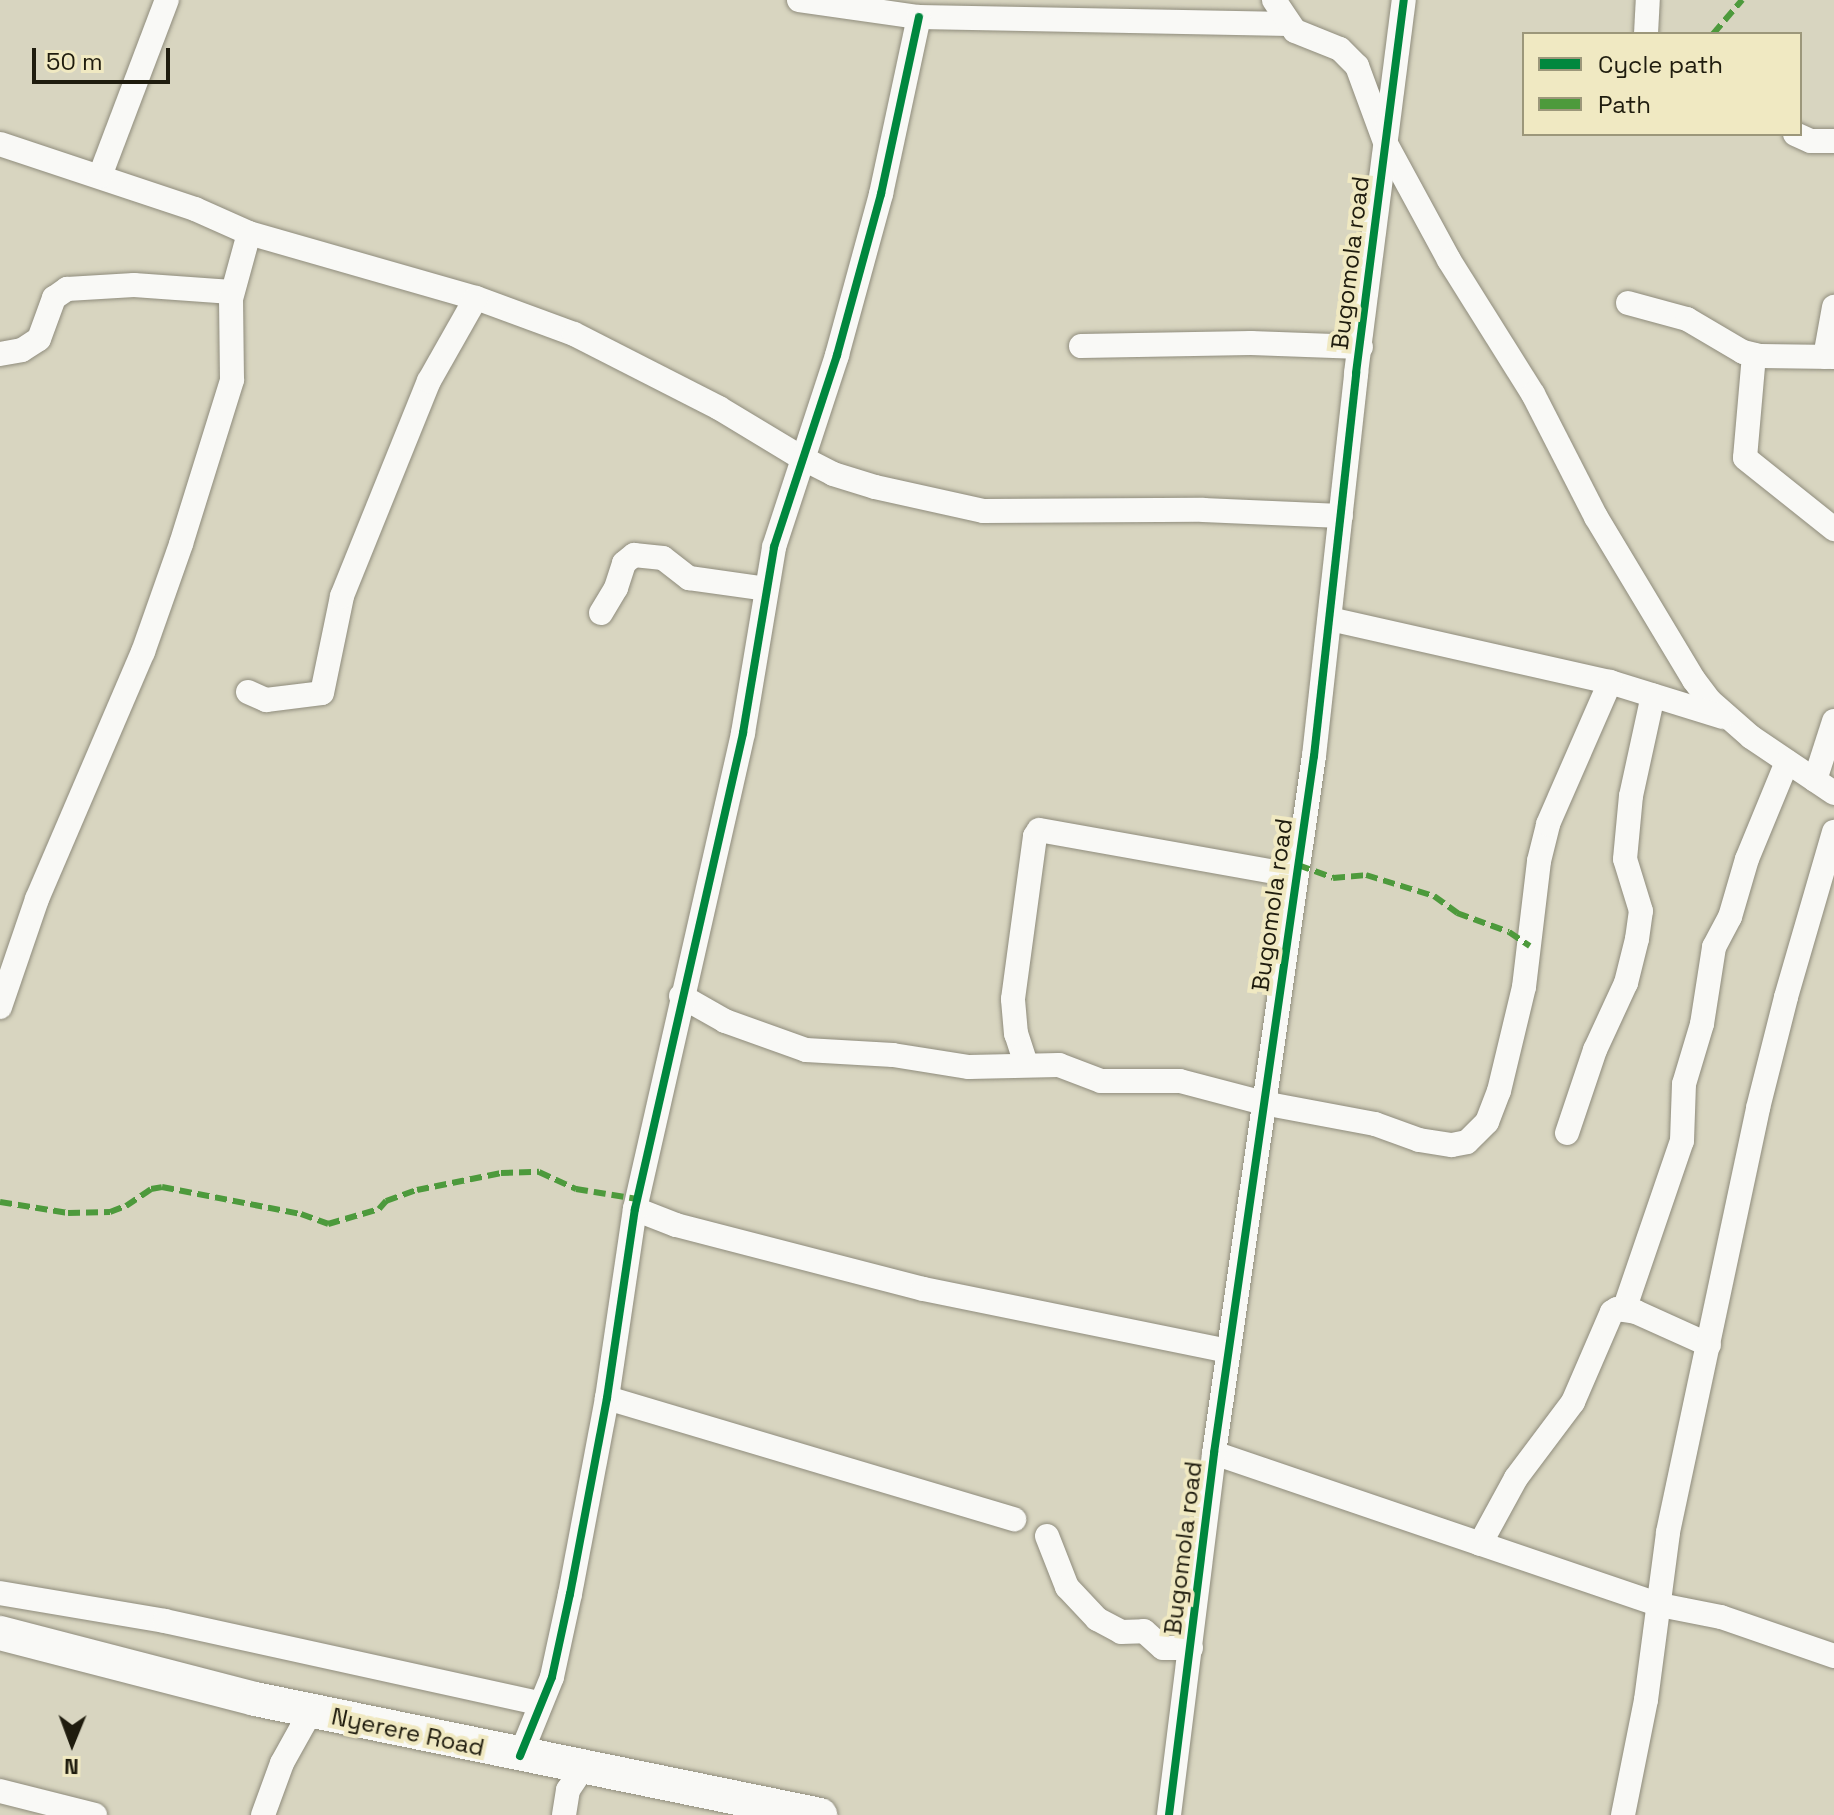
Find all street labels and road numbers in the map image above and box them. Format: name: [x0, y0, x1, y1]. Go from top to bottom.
street label: Bugomola road: [1325, 175, 1375, 351]
street label: Bugomola road: [1246, 817, 1298, 993]
street label: Bugomola road: [1158, 1460, 1208, 1636]
street label: Nyerere Road: [329, 1702, 487, 1762]

